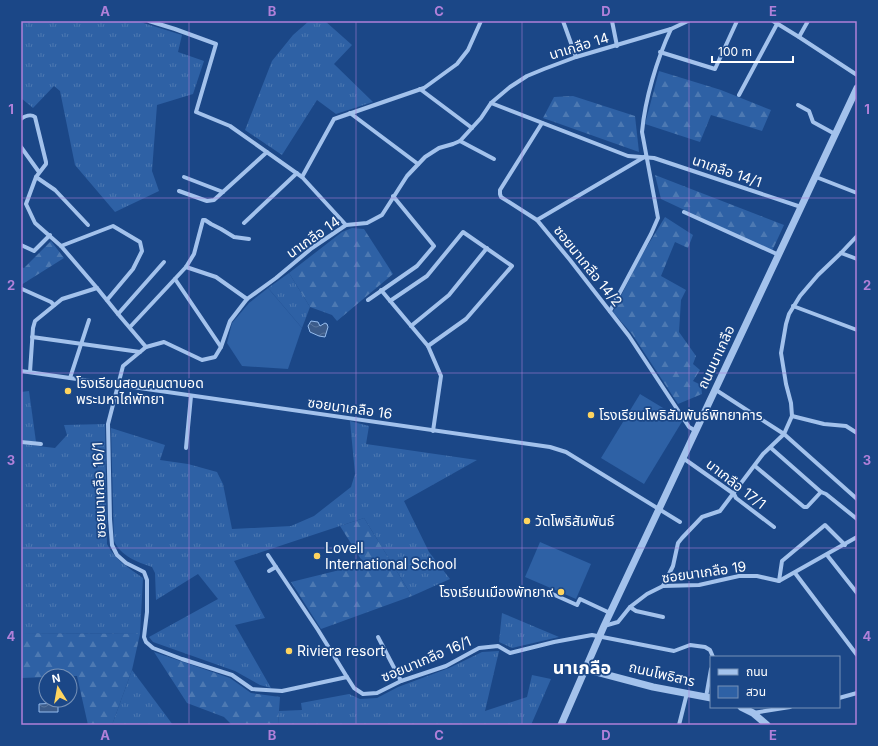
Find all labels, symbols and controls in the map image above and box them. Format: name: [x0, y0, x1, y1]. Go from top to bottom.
text: A: [100, 3, 110, 19]
text: B: [268, 3, 277, 19]
text: C: [434, 3, 444, 19]
text: D: [601, 3, 611, 19]
text: E: [769, 3, 777, 19]
street label: นาเกลือ 14: [547, 28, 611, 63]
scale bar: [712, 38, 793, 64]
text: 100 m: [718, 44, 752, 59]
text: 1: [8, 101, 14, 117]
text: 1: [864, 101, 870, 117]
street label: นาเกลือ 14/1: [690, 151, 764, 190]
street label: นาเกลือ 14: [283, 212, 343, 261]
street label: ซอยนาเกลือ 14/2: [551, 222, 626, 310]
text: 2: [7, 277, 15, 293]
text: 2: [863, 277, 871, 293]
street label: ถนนนาเกลือ: [693, 322, 738, 391]
place label: โรงเรียนสอนคนตาบอด พระมหาไถ่พัทยา: [76, 374, 204, 407]
marker: โรงเรียนสอนคนตาบอด พระมหาไถ่พัทยา: [63, 386, 73, 396]
street label: ซอยนาเกลือ 16: [307, 393, 393, 422]
place label: โรงเรียนโพธิสัมพันธ์พิทยาคาร: [599, 406, 763, 423]
marker: โรงเรียนโพธิสัมพันธ์พิทยาคาร: [586, 410, 596, 420]
street label: ซอยนาเกลือ 16/1: [88, 442, 109, 538]
text: 3: [7, 452, 15, 468]
text: 3: [863, 452, 871, 468]
street label: นาเกลือ 17/1: [703, 455, 770, 512]
place label: วัดโพธิสัมพันธ์: [535, 512, 615, 529]
marker: วัดโพธิสัมพันธ์: [522, 516, 532, 526]
place label: Lovell International School: [325, 539, 457, 572]
marker: Lovell International School: [312, 551, 322, 561]
street label: ซอยนาเกลือ 19: [661, 557, 747, 586]
place label: โรงเรียนเมืองพัทยา๙: [439, 583, 553, 600]
marker: โรงเรียนเมืองพัทยา๙: [556, 587, 566, 597]
text: 4: [7, 628, 16, 644]
text: 4: [863, 628, 872, 644]
street label: ซอยนาเกลือ 16/1: [378, 632, 473, 685]
place label: Riviera resort: [297, 642, 385, 659]
marker: Riviera resort: [284, 646, 294, 656]
legend: [710, 656, 840, 708]
district label: นาเกลือ: [553, 657, 611, 678]
street label: ถนนโพธิสาร: [627, 658, 697, 689]
text: ถนน: [746, 664, 768, 679]
north arrow: [38, 668, 78, 708]
text: N: [51, 671, 62, 686]
text: สวน: [746, 684, 766, 699]
text: A: [100, 727, 110, 743]
text: B: [268, 727, 277, 743]
text: C: [434, 727, 444, 743]
text: D: [601, 727, 611, 743]
text: E: [769, 727, 777, 743]

